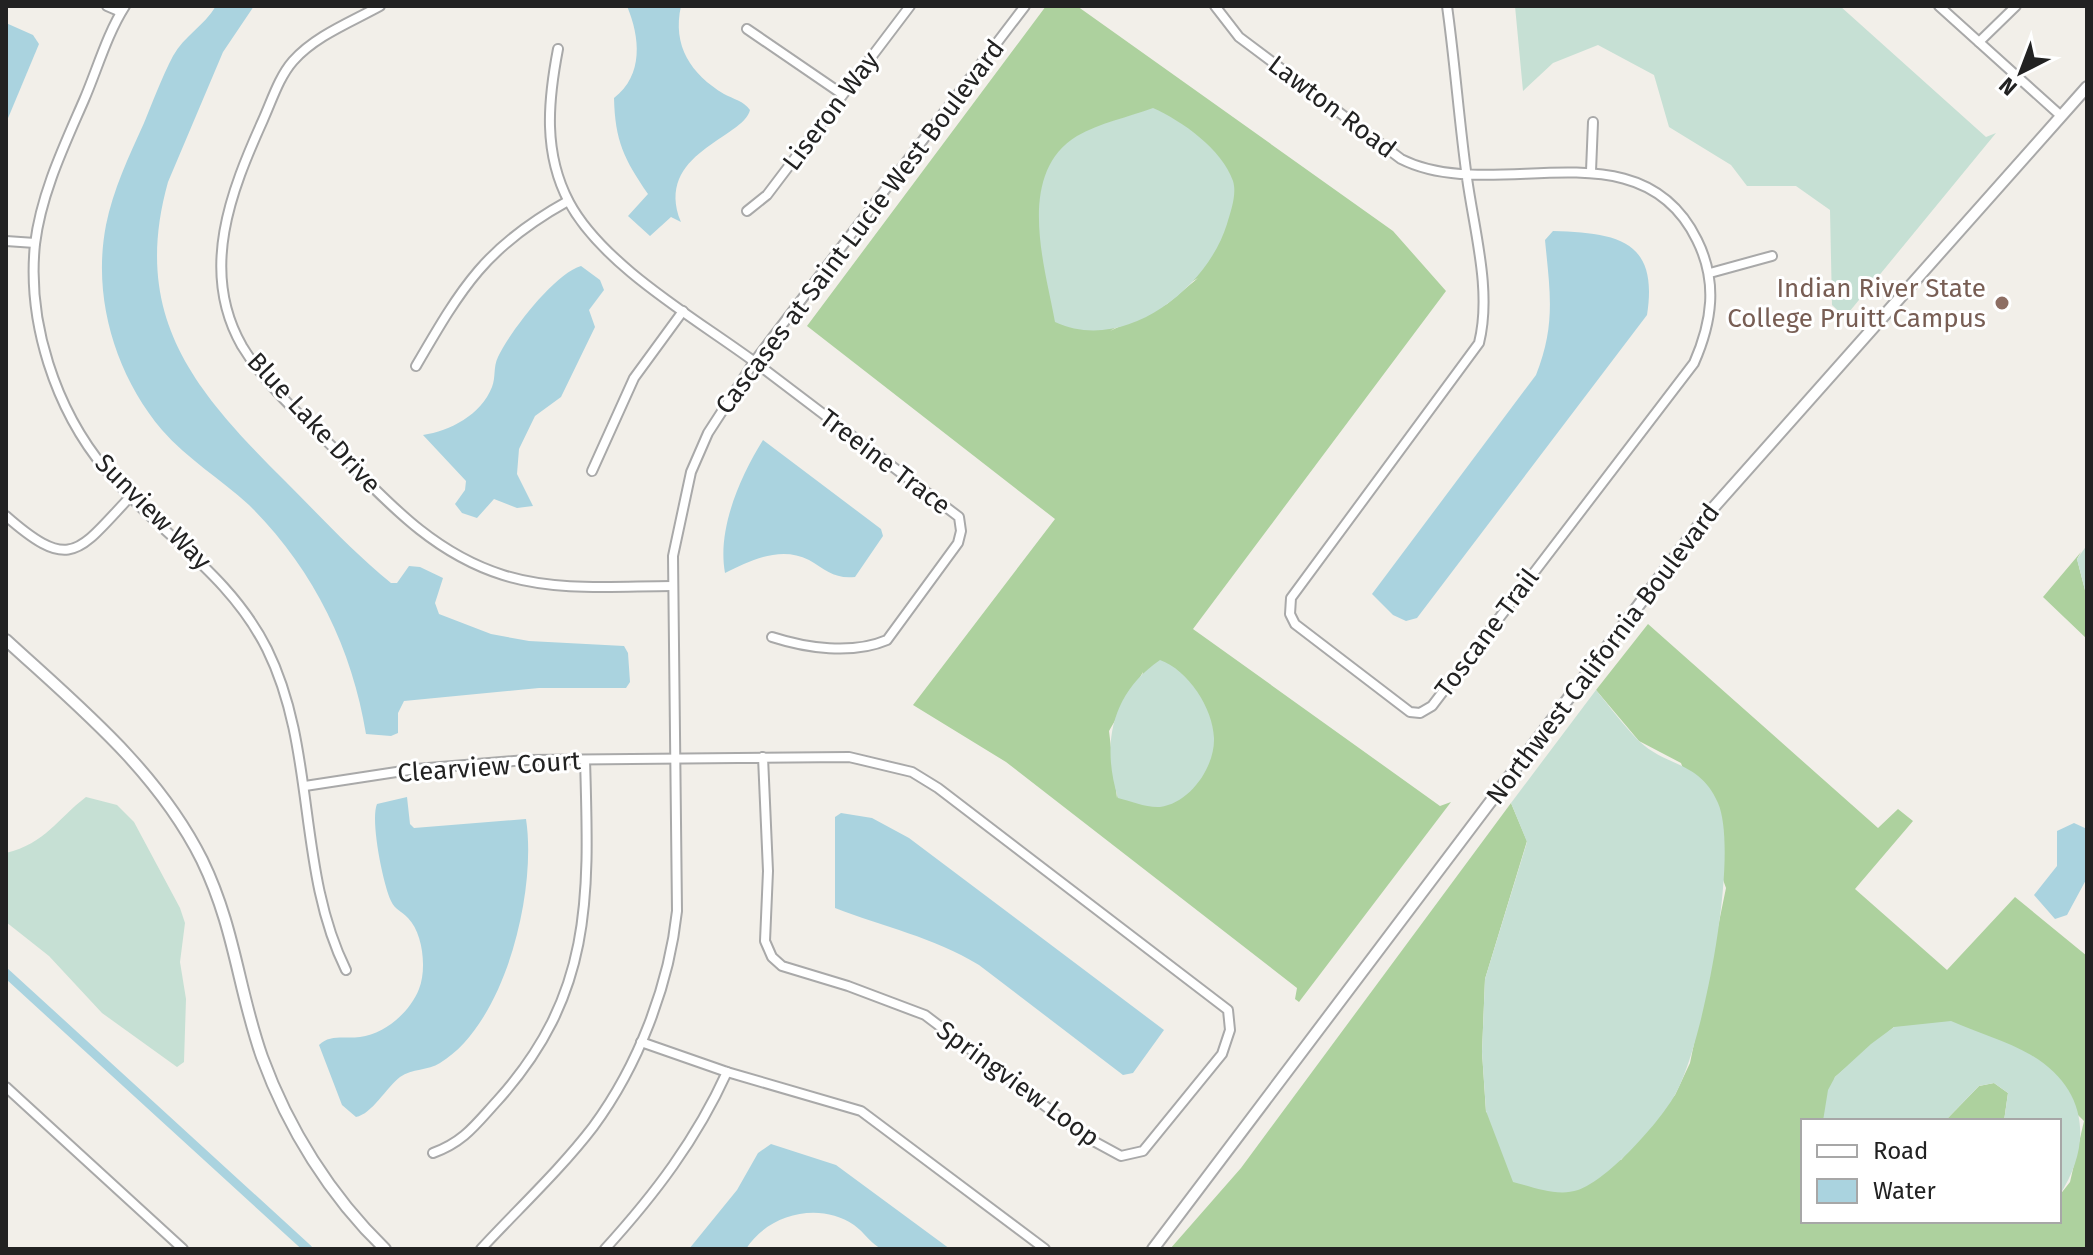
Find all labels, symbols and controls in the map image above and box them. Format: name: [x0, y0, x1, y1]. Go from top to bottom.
north arrow: [1981, 32, 2061, 112]
street label: Cascases at Saint Lucie West Boulevard: [709, 34, 1011, 420]
street label: Liseron Way: [776, 45, 886, 176]
street label: Lawton Road: [1262, 49, 1402, 165]
text: N: [1993, 72, 2022, 101]
place label: Indian River State College Pruitt Campus: [1727, 273, 1986, 334]
marker: Indian River State College Pruitt Campus: [1993, 294, 2011, 312]
street label: Blue Lake Drive: [241, 346, 387, 500]
street label: Treeine Trace: [813, 403, 957, 521]
street label: Sunview Way: [88, 447, 218, 577]
street label: Northwest California Boulevard: [1480, 498, 1726, 810]
street label: Toscane Trail: [1429, 562, 1546, 703]
street label: Clearview Court: [396, 745, 582, 789]
street label: Springview Loop: [931, 1015, 1105, 1153]
legend: [1801, 1119, 2061, 1223]
text: Road: [1873, 1137, 1928, 1165]
text: Water: [1873, 1177, 1937, 1205]

